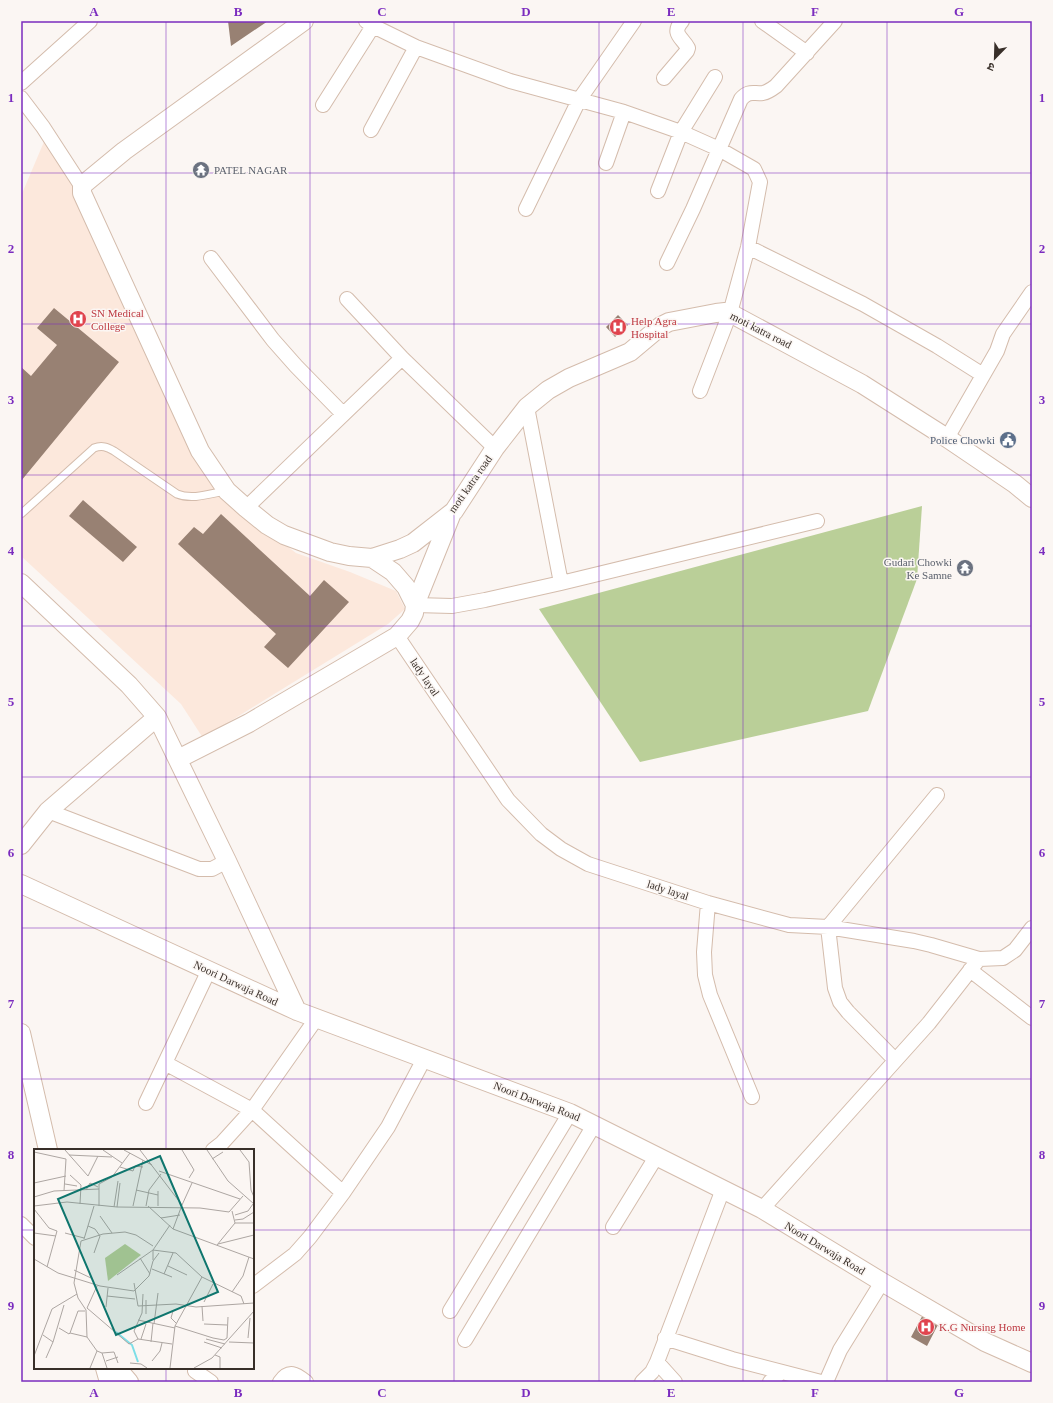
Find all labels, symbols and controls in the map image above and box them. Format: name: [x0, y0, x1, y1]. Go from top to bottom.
text: A: [89, 4, 99, 19]
text: B: [234, 4, 243, 19]
text: C: [377, 4, 387, 19]
text: D: [521, 4, 531, 19]
text: E: [667, 4, 675, 19]
text: F: [811, 4, 819, 19]
text: G: [954, 4, 964, 19]
north arrow: [975, 38, 1015, 78]
text: उ: [985, 60, 996, 74]
text: 1: [8, 90, 14, 105]
text: 1: [1039, 90, 1045, 105]
temple icon: PATEL NAGAR: [191, 160, 211, 180]
place label: PATEL NAGAR: [214, 164, 288, 176]
text: 2: [8, 241, 14, 256]
text: 2: [1039, 241, 1045, 256]
place label: SN Medical College: [91, 307, 144, 332]
hospital icon: SN Medical College: [68, 309, 88, 329]
street label: moti katra road: [728, 309, 794, 351]
place label: Help Agra Hospital: [631, 315, 677, 340]
hospital icon: Help Agra Hospital: [608, 317, 628, 337]
text: 3: [8, 392, 15, 407]
text: 3: [1039, 392, 1046, 407]
public building icon: Police Chowki: [998, 430, 1018, 450]
place label: Police Chowki: [930, 434, 995, 446]
street label: moti katra road: [446, 453, 494, 515]
text: 4: [8, 543, 15, 558]
text: 4: [1039, 543, 1046, 558]
place label: Gudari Chowki Ke Samne: [884, 556, 952, 581]
temple icon: Gudari Chowki Ke Samne: [955, 558, 975, 578]
street label: lady layal: [408, 656, 442, 698]
text: 5: [8, 694, 15, 709]
text: 5: [1039, 694, 1046, 709]
text: 6: [8, 845, 15, 860]
text: 6: [1039, 845, 1046, 860]
street label: lady layal: [646, 878, 690, 902]
street label: Noori Darwaja Road: [192, 958, 281, 1008]
text: 7: [8, 996, 15, 1011]
text: 7: [1039, 996, 1046, 1011]
street label: Noori Darwaja Road: [492, 1079, 582, 1123]
text: 8: [8, 1147, 15, 1162]
text: 8: [1039, 1147, 1046, 1162]
inset map: [34, 1149, 254, 1369]
street label: Noori Darwaja Road: [783, 1219, 868, 1277]
text: 9: [8, 1298, 15, 1313]
text: 9: [1039, 1298, 1046, 1313]
hospital icon: K.G Nursing Home: [916, 1317, 936, 1337]
place label: K.G Nursing Home: [939, 1321, 1026, 1333]
text: A: [89, 1385, 99, 1400]
text: B: [234, 1385, 243, 1400]
text: C: [377, 1385, 387, 1400]
text: D: [521, 1385, 531, 1400]
text: E: [667, 1385, 675, 1400]
text: F: [811, 1385, 819, 1400]
text: G: [954, 1385, 964, 1400]

